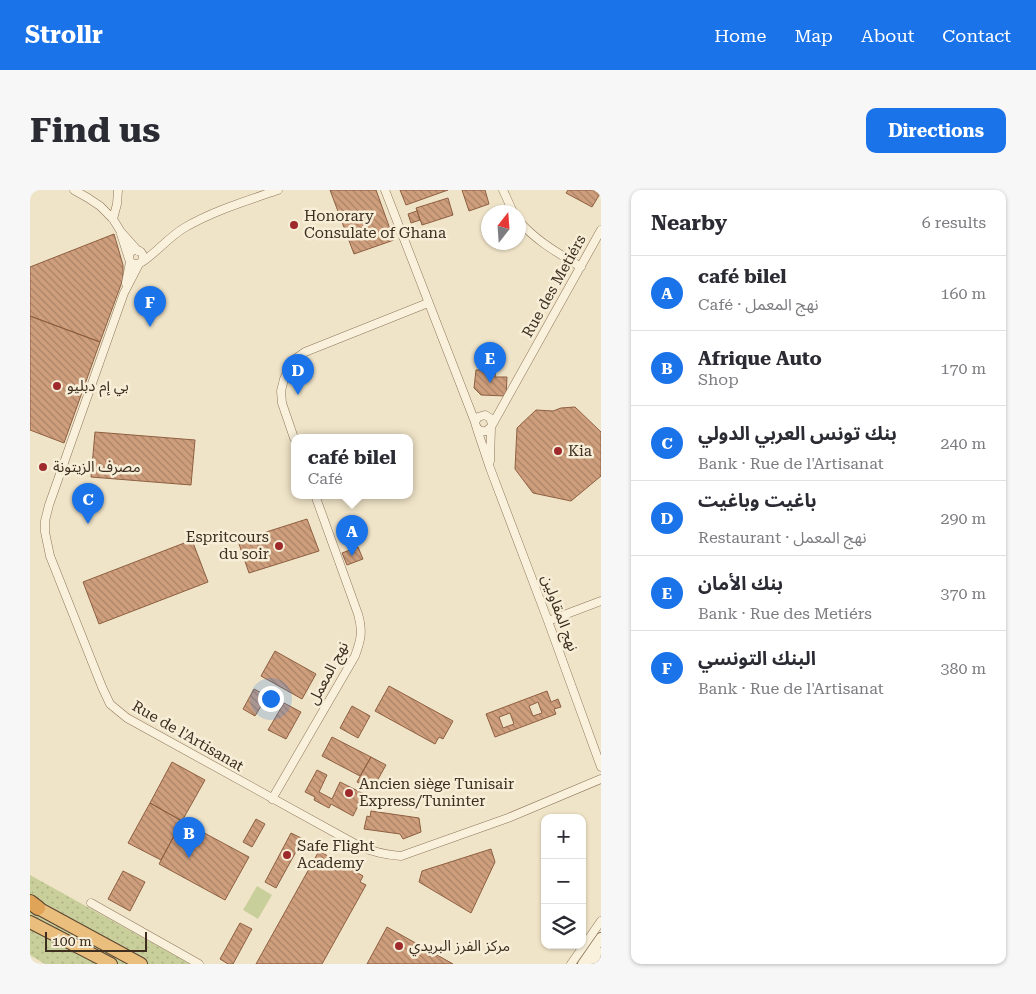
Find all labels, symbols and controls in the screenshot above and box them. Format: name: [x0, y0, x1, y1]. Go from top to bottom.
text: Strollr: [25, 21, 103, 49]
text: Home: [714, 25, 766, 46]
text: Map: [794, 25, 833, 46]
text: About: [861, 25, 914, 46]
text: Contact: [942, 25, 1011, 46]
button: Directions: [866, 108, 1006, 153]
text: Find us: [30, 110, 160, 151]
north arrow: [481, 205, 526, 250]
place label: Honorary Consulate of Ghana: [304, 207, 446, 242]
text: Nearby: [651, 211, 727, 235]
text: 6 results: [922, 213, 986, 232]
marker: Honorary Consulate of Ghana: [288, 219, 300, 231]
street label: Rue des Metiérs: [518, 232, 590, 340]
text: café bilel: [698, 265, 786, 288]
text: A: [661, 284, 673, 303]
text: 160 m: [940, 284, 986, 303]
pin: F: [134, 286, 166, 327]
text: Café · نهج المعمل: [698, 295, 819, 314]
pin: E: [474, 342, 506, 383]
text: Afrique Auto: [698, 347, 822, 370]
pin: D: [282, 354, 314, 395]
text: B: [661, 359, 673, 378]
text: 170 m: [940, 359, 986, 378]
text: Shop: [698, 370, 739, 389]
place label: بي إم دبليو: [67, 377, 129, 397]
marker: بي إم دبليو: [51, 380, 63, 392]
text: بنك تونس العربي الدولي: [698, 422, 897, 445]
popup: [291, 434, 413, 499]
text: C: [661, 434, 673, 453]
text: 240 m: [940, 434, 986, 453]
place label: Kia: [568, 442, 592, 460]
marker: Kia: [552, 445, 564, 457]
text: café bilel: [308, 446, 396, 469]
text: Bank · Rue de l'Artisanat: [698, 454, 884, 473]
place label: مصرف الزيتونة: [53, 458, 141, 476]
marker: مصرف الزيتونة: [37, 461, 49, 473]
text: Café: [308, 469, 343, 488]
pin: C: [72, 483, 104, 524]
text: باغيت وباغيت: [698, 489, 817, 512]
text: D: [661, 509, 673, 528]
text: 290 m: [940, 509, 986, 528]
pin: A: [336, 515, 368, 556]
place label: Espritcours du soir: [186, 528, 269, 563]
text: Restaurant · نهج المعمل: [698, 528, 867, 547]
marker: Espritcours du soir: [273, 540, 285, 552]
street label: نهج المقاولين: [535, 572, 582, 655]
text: بنك الأمان: [698, 572, 783, 595]
text: E: [662, 584, 672, 603]
text: 370 m: [940, 584, 986, 603]
text: Bank · Rue des Metiérs: [698, 604, 872, 623]
street label: نهج المعمل: [304, 638, 355, 709]
text: البنك التونسي: [698, 647, 816, 670]
text: F: [662, 659, 672, 678]
text: 380 m: [940, 659, 986, 678]
text: Bank · Rue de l'Artisanat: [698, 679, 884, 698]
your location: [258, 686, 284, 712]
street label: Rue de l'Artisanat: [129, 697, 247, 775]
place label: Ancien siège Tunisair Express/Tuninter: [359, 775, 514, 810]
marker: Ancien siège Tunisair Express/Tuninter: [343, 787, 355, 799]
map controls: [541, 814, 586, 949]
button: +: [541, 814, 586, 859]
pin: B: [173, 817, 205, 858]
place label: Safe Flight Academy: [297, 837, 375, 872]
marker: Safe Flight Academy: [281, 849, 293, 861]
button: −: [541, 859, 586, 904]
button: layers: [541, 904, 586, 949]
scale bar: [45, 929, 148, 952]
text: 100 m: [52, 933, 92, 949]
place label: مركز الفرز البريدي: [409, 937, 510, 957]
marker: مركز الفرز البريدي: [393, 940, 405, 952]

